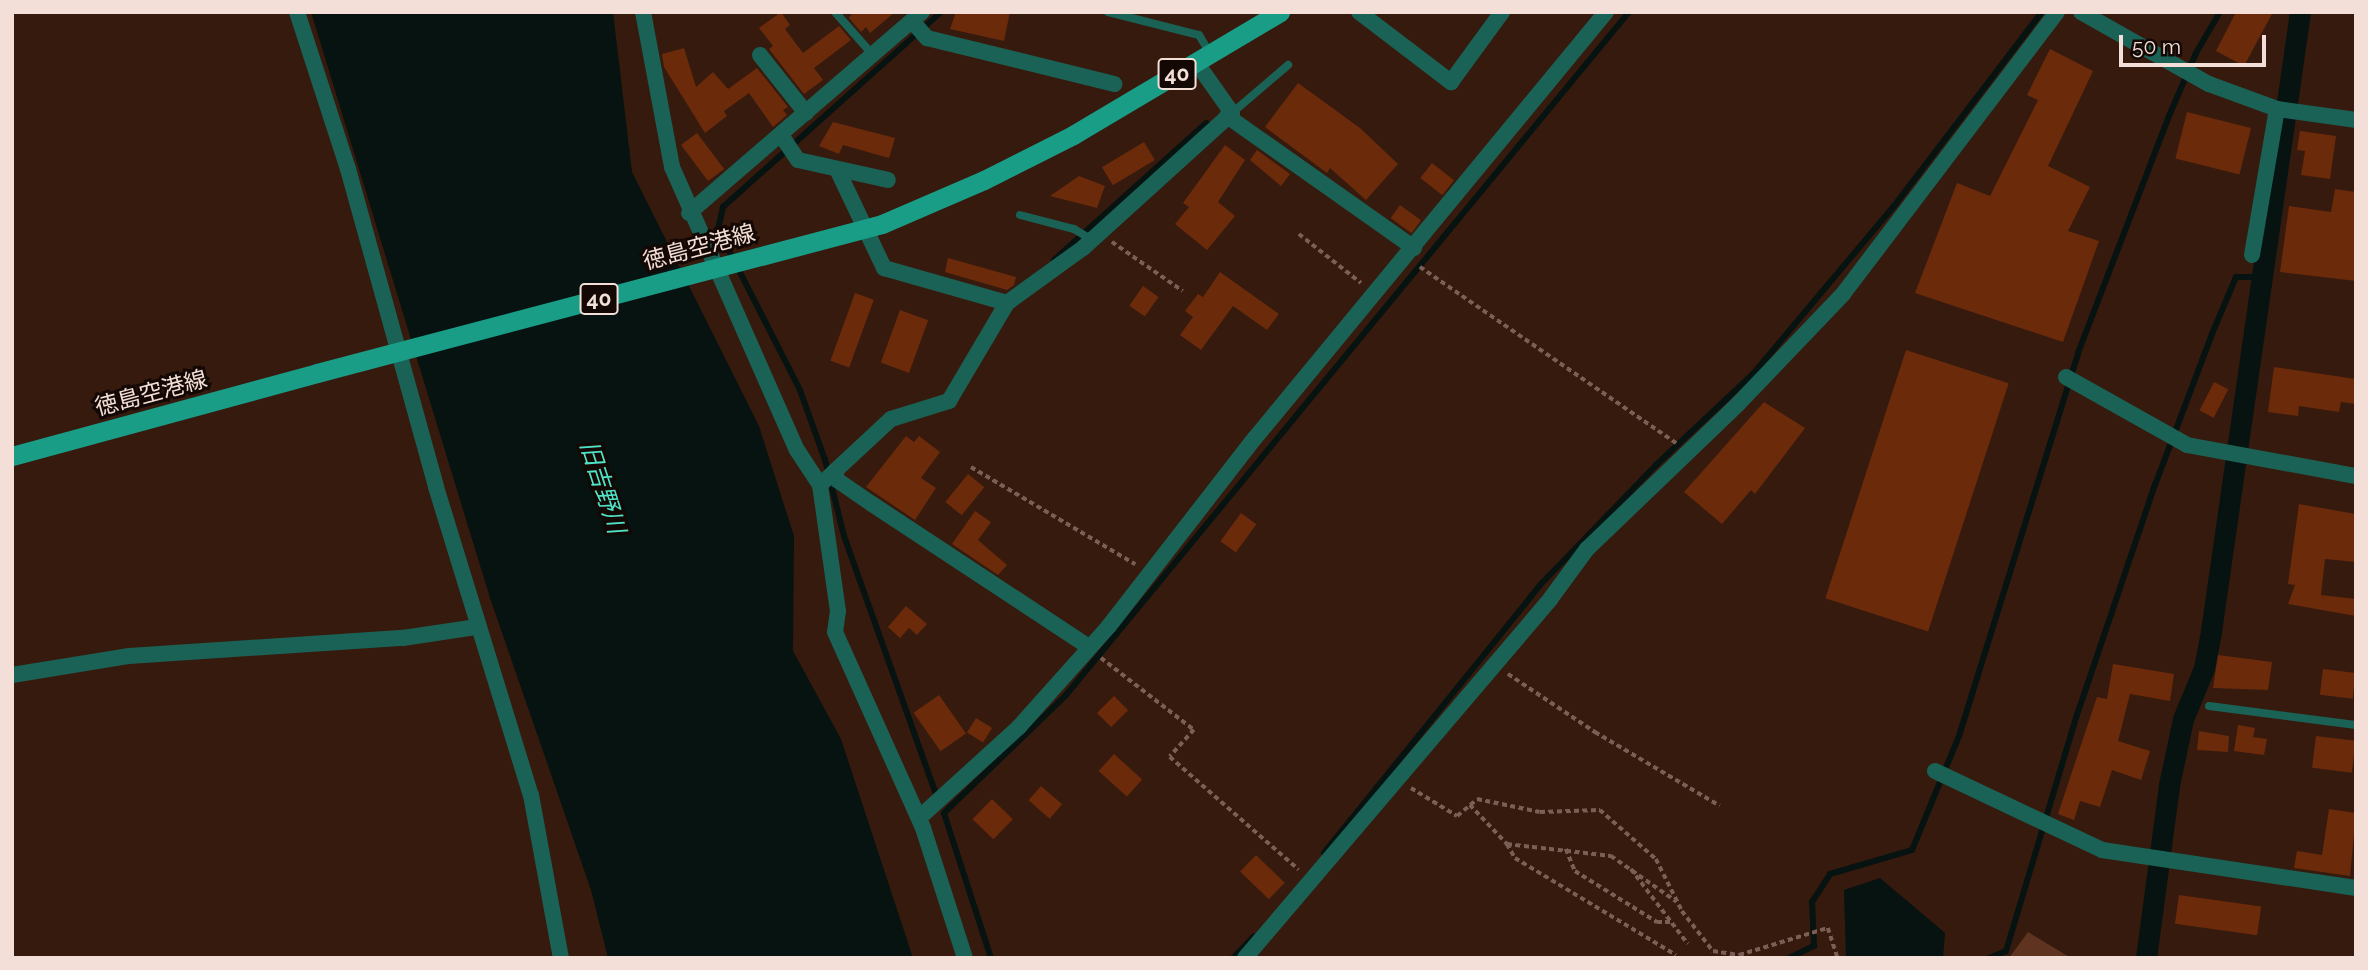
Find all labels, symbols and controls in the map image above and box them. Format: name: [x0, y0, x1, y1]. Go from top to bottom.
scale bar: [2123, 21, 2270, 65]
text: 50 m: [2132, 34, 2181, 59]
road number: 40: [1156, 56, 1198, 92]
street label: 徳島空港線: [640, 219, 758, 275]
road number: 40: [578, 282, 620, 316]
street label: 徳島空港線: [92, 365, 210, 421]
water label: 旧吉野川: [574, 437, 632, 537]

